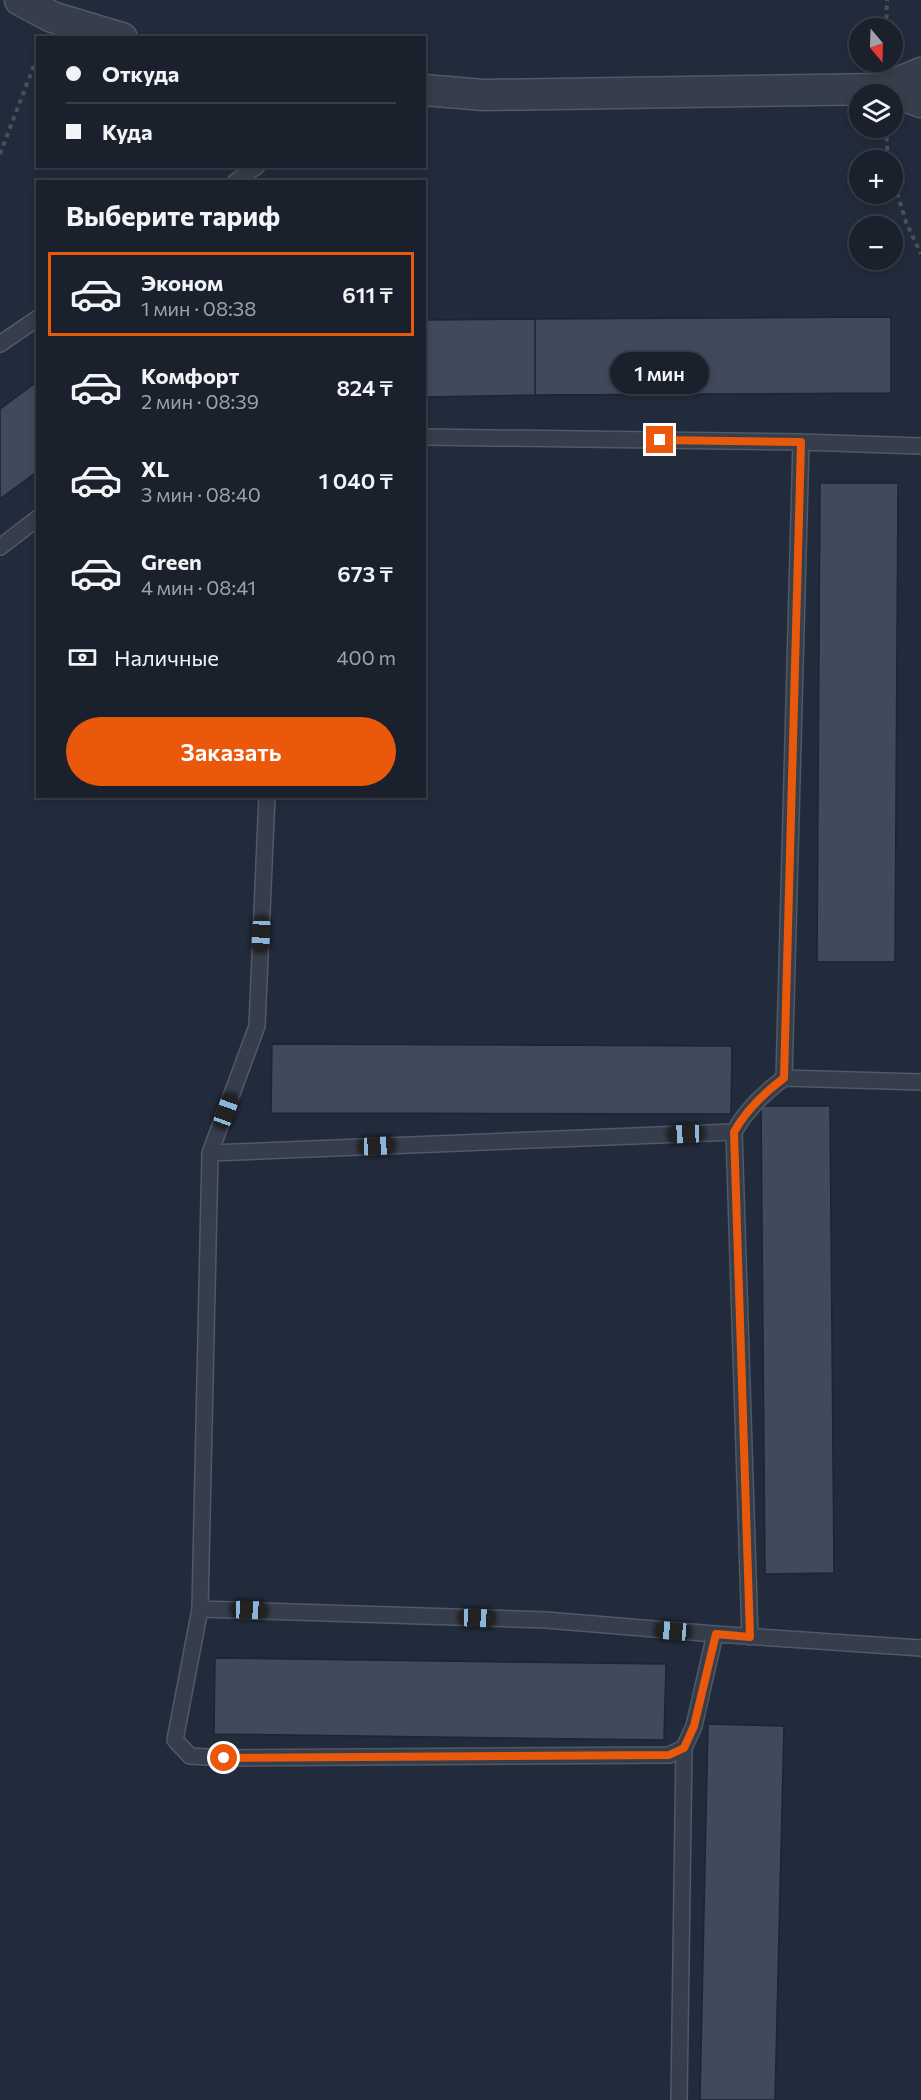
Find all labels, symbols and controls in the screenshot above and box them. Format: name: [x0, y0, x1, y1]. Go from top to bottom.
north arrow: [849, 18, 903, 72]
map controls: [849, 18, 903, 270]
text: Откуда: [102, 60, 179, 87]
button: layers: [849, 84, 903, 138]
text: Куда: [102, 118, 152, 145]
button: +: [849, 150, 903, 204]
text: Выберите тариф: [66, 199, 280, 232]
button: −: [849, 216, 903, 270]
icon: car: [69, 267, 123, 321]
text: Эконом: [141, 269, 223, 296]
text: 611 ₸: [342, 281, 393, 308]
text: 1 мин · 08:38: [141, 296, 256, 320]
callout: 1 мин: [610, 353, 710, 395]
icon: car: [69, 360, 123, 414]
text: 1 мин: [634, 361, 685, 385]
text: Комфорт: [141, 362, 239, 389]
text: 824 ₸: [336, 374, 393, 401]
text: 2 мин · 08:39: [141, 389, 259, 413]
route end: [646, 426, 673, 453]
icon: car: [69, 453, 123, 507]
text: XL: [141, 455, 169, 482]
text: 1 040 ₸: [319, 467, 393, 494]
text: 3 мин · 08:40: [141, 482, 261, 506]
icon: car: [69, 546, 123, 600]
text: Green: [141, 548, 202, 575]
text: 673 ₸: [337, 560, 393, 587]
text: 4 мин · 08:41: [141, 575, 256, 599]
icon: cash: [66, 641, 99, 674]
text: Наличные: [114, 644, 219, 671]
text: 400 m: [337, 645, 396, 669]
button: Заказать: [66, 717, 396, 786]
car: [251, 916, 271, 952]
car: [211, 1091, 241, 1131]
car: [668, 1124, 704, 1144]
car: [359, 1136, 395, 1156]
car: [231, 1600, 267, 1620]
car: [459, 1608, 495, 1628]
car: [654, 1620, 692, 1642]
route start: [210, 1744, 237, 1771]

